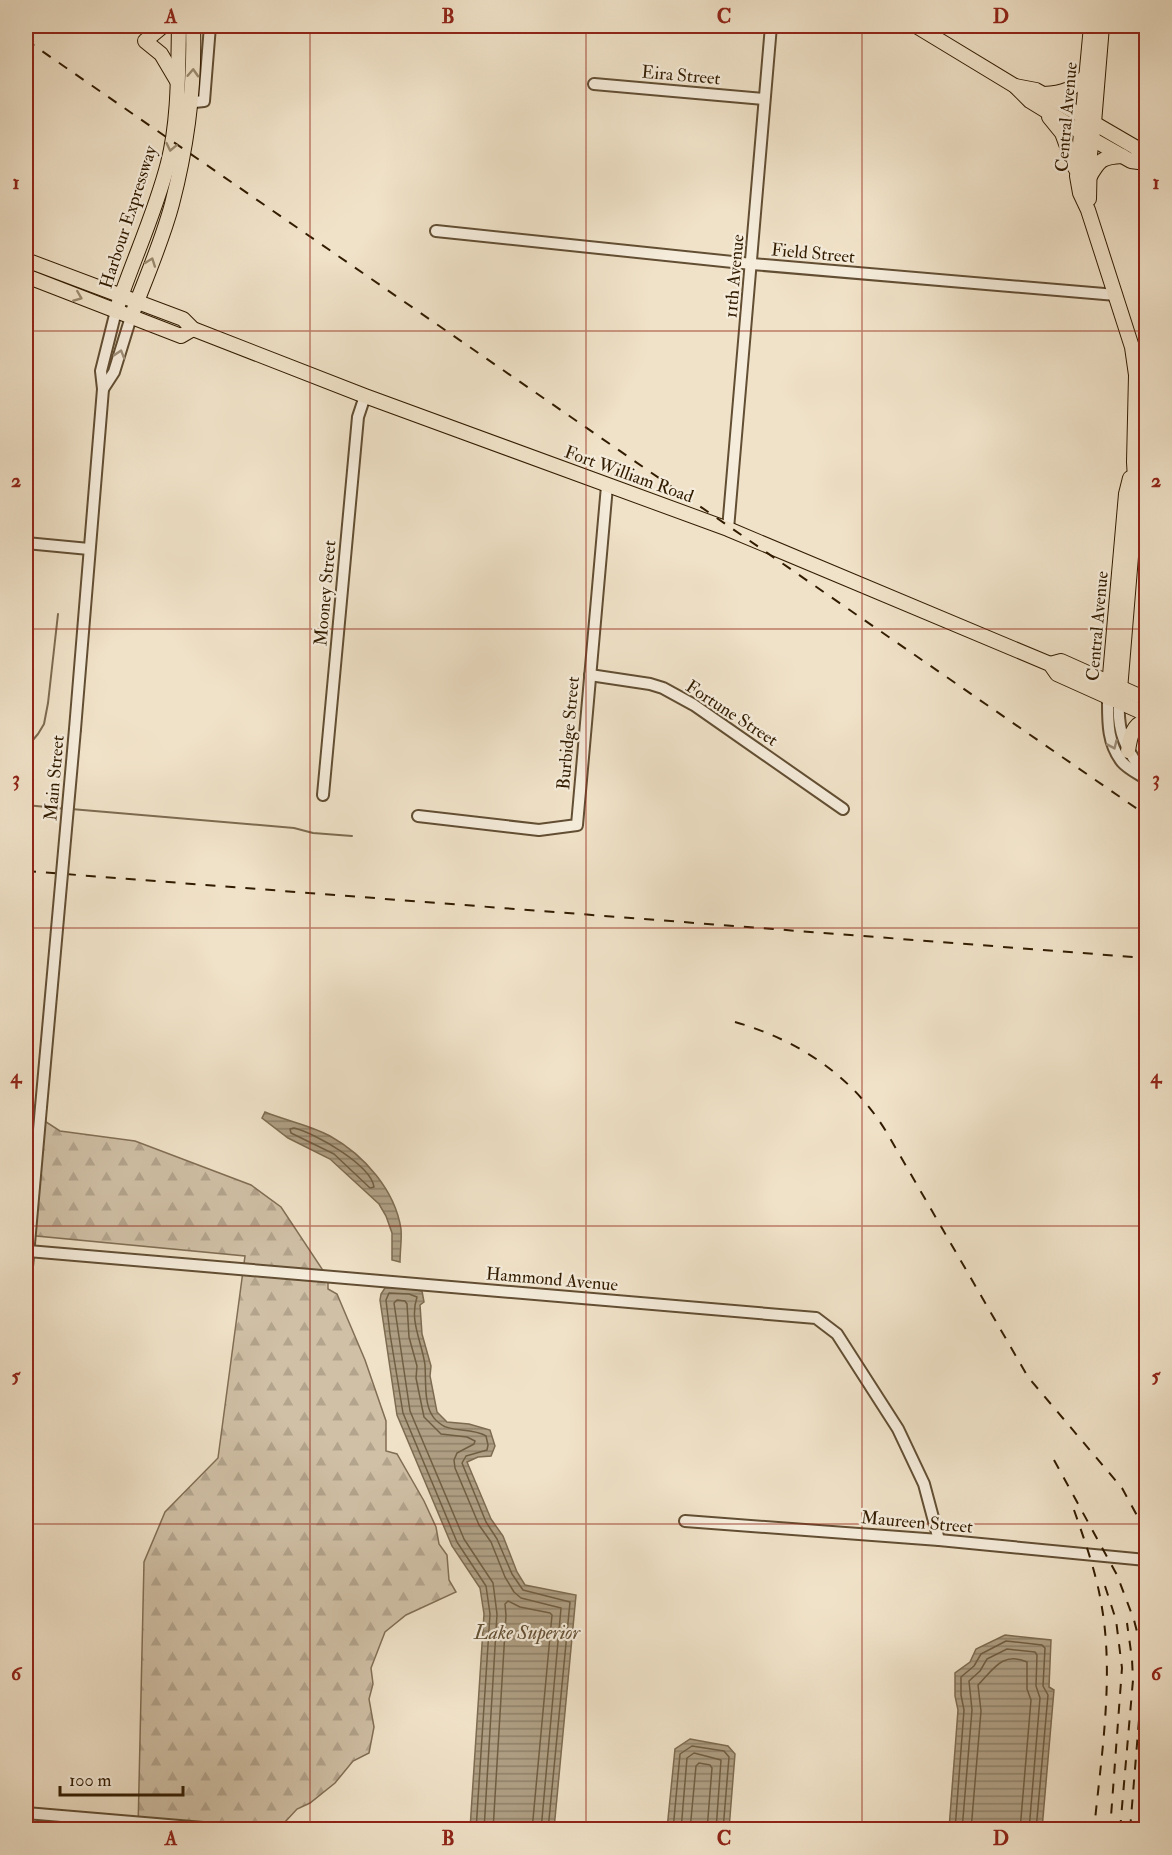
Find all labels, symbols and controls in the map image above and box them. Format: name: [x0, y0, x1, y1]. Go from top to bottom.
text: A: [164, 4, 178, 29]
text: B: [441, 4, 455, 29]
text: C: [717, 4, 731, 29]
text: D: [993, 4, 1009, 29]
street label: Eira Street: [641, 61, 721, 90]
street label: Central Avenue: [1050, 61, 1083, 173]
one-way arrow: [187, 68, 200, 77]
one-way arrow: [165, 141, 178, 151]
street label: Harbour Expressway: [95, 142, 163, 291]
text: 1: [12, 170, 20, 195]
text: 1: [1152, 170, 1160, 195]
street label: 11th Avenue: [719, 233, 750, 319]
street label: Field Street: [770, 238, 856, 269]
one-way arrow: [144, 257, 157, 268]
one-way arrow: [73, 289, 83, 302]
one-way arrow: [113, 349, 125, 360]
street label: Fort William Road: [561, 440, 697, 509]
text: 2: [11, 468, 21, 493]
text: 2: [1151, 468, 1161, 493]
street label: Mooney Street: [309, 539, 342, 647]
street label: Central Avenue: [1081, 570, 1114, 682]
street label: Burbidge Street: [552, 675, 585, 791]
street label: Fortune Street: [681, 675, 782, 752]
street label: Main Street: [39, 734, 70, 822]
one-way arrow: [1106, 738, 1118, 749]
text: 3: [12, 766, 20, 791]
text: 3: [1152, 766, 1160, 791]
text: 4: [10, 1064, 23, 1089]
text: 4: [1150, 1064, 1163, 1089]
street label: Hammond Avenue: [485, 1262, 620, 1297]
text: 5: [12, 1363, 22, 1388]
text: 5: [1152, 1363, 1162, 1388]
street label: Maureen Street: [860, 1506, 974, 1539]
water label: Lake Superior: [473, 1620, 581, 1645]
text: 6: [11, 1661, 23, 1686]
text: 6: [1151, 1661, 1163, 1686]
scale bar: [60, 1759, 183, 1797]
text: 100 m: [69, 1769, 112, 1792]
text: A: [164, 1826, 178, 1851]
text: B: [441, 1826, 455, 1851]
text: C: [717, 1826, 731, 1851]
text: D: [993, 1826, 1009, 1851]

